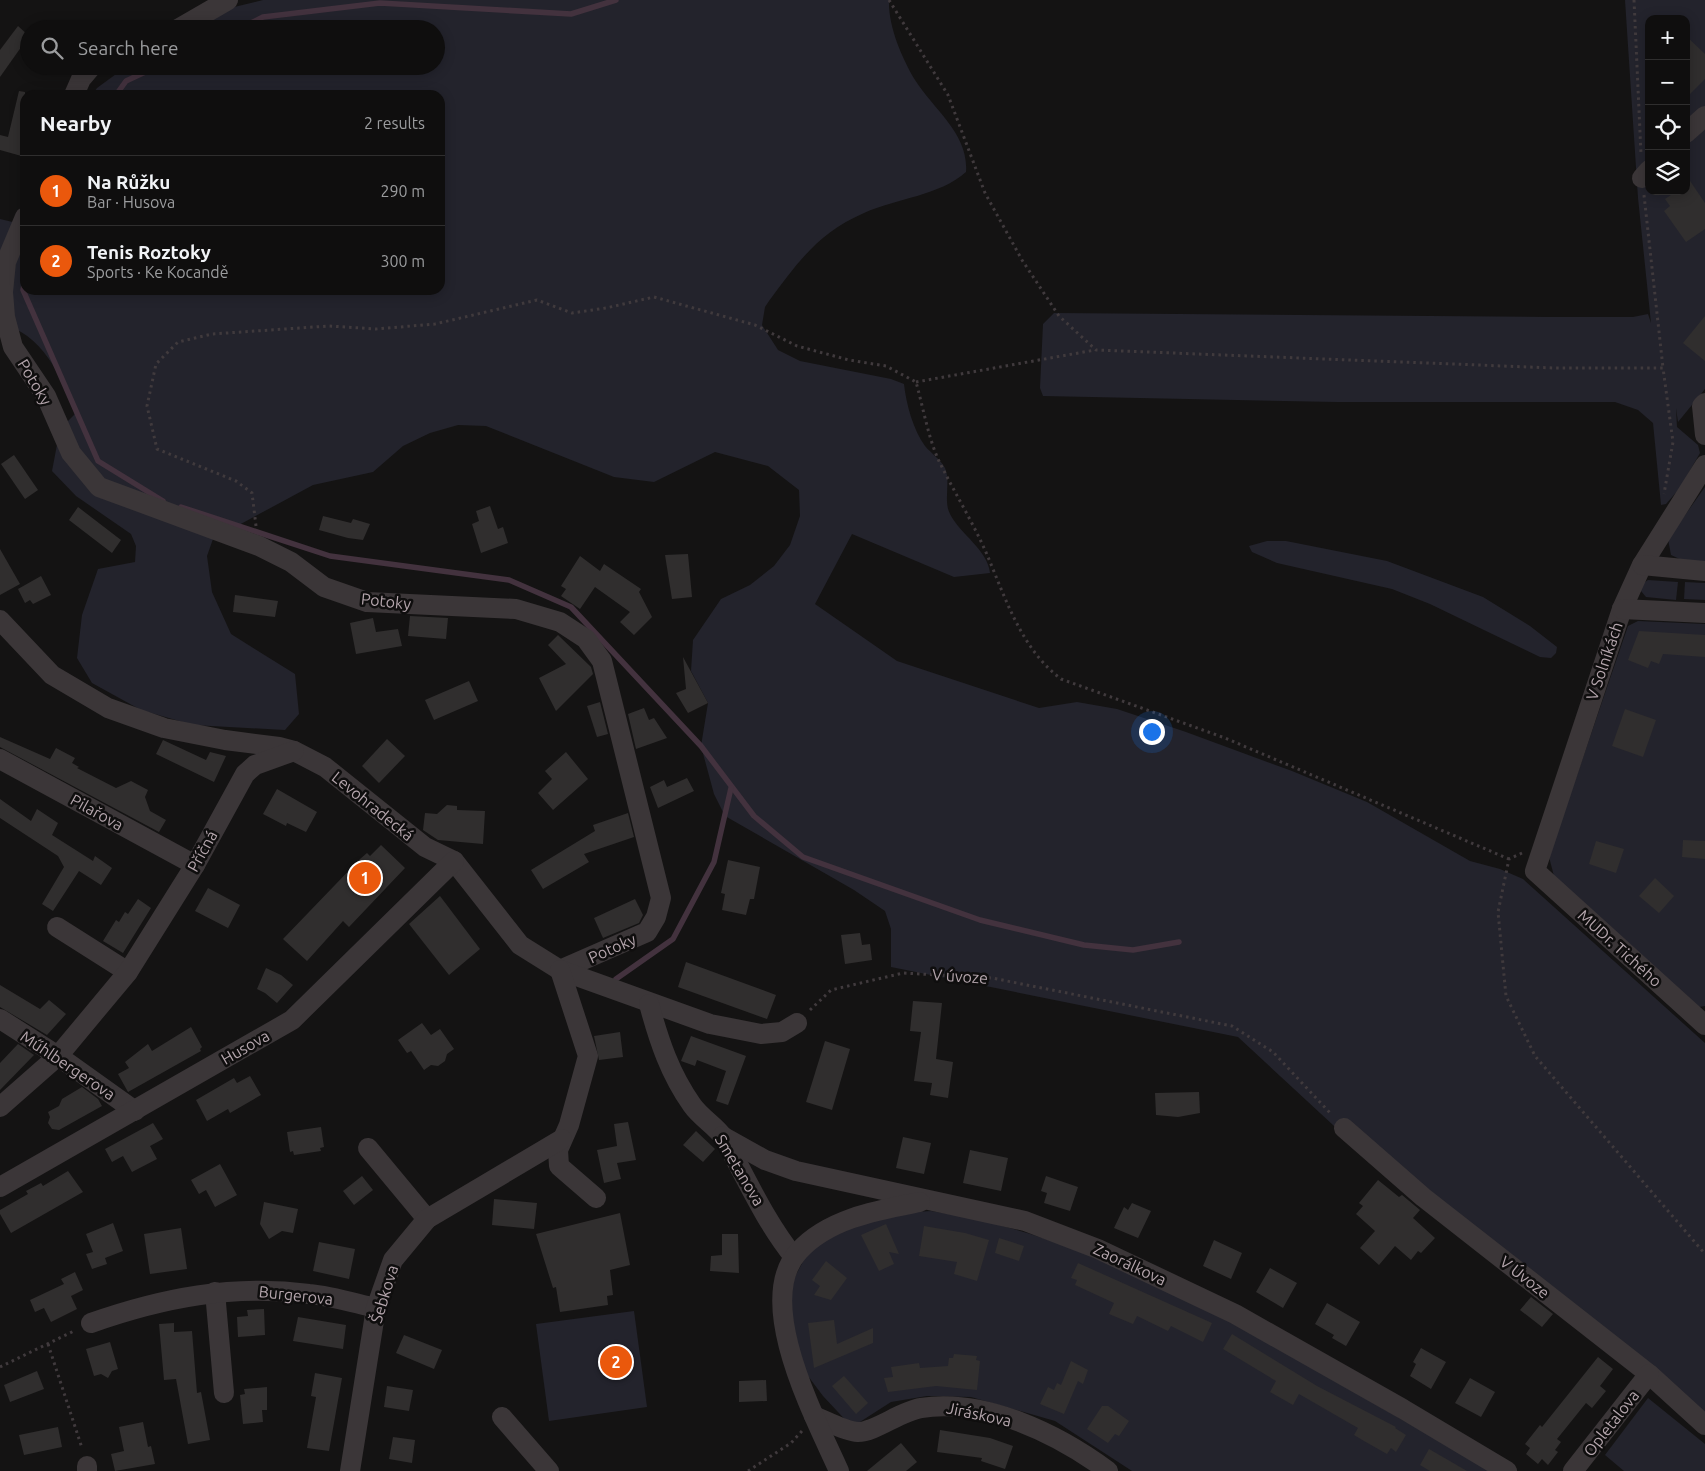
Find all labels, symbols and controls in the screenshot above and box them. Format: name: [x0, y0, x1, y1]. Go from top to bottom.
map controls: [1645, 15, 1690, 195]
button: +: [1645, 15, 1690, 60]
search box: [20, 20, 445, 75]
icon: search: [38, 34, 66, 62]
text: Search here: [78, 37, 178, 59]
button: −: [1645, 60, 1690, 105]
button: locate: [1645, 105, 1690, 150]
text: Nearby: [40, 111, 111, 135]
text: 2 results: [364, 114, 425, 132]
button: layers: [1645, 150, 1690, 195]
text: Na Růžku: [87, 171, 170, 193]
text: 1: [51, 182, 61, 200]
text: 290 m: [380, 182, 425, 200]
text: Bar · Husova: [87, 193, 175, 211]
text: Tenis Roztoky: [87, 241, 211, 263]
text: 2: [51, 252, 61, 270]
text: 300 m: [380, 252, 425, 270]
text: Sports · Ke Kocandě: [87, 263, 229, 281]
street label: Potoky: [14, 356, 56, 408]
street label: Potoky: [360, 589, 412, 613]
street label: V Solníkách: [1582, 619, 1626, 703]
your location: [1139, 719, 1165, 745]
street label: Levohradecká: [329, 768, 417, 844]
street label: Pilařova: [68, 790, 126, 834]
street label: Příčná: [183, 827, 221, 875]
pin: 1: [349, 859, 381, 897]
street label: MUDr. Tichého: [1575, 906, 1665, 990]
street label: Potoky: [585, 929, 639, 966]
street label: V úvoze: [931, 965, 989, 987]
street label: Husova: [218, 1026, 272, 1068]
street label: Műhlbergerova: [17, 1027, 119, 1103]
street label: Smetanova: [712, 1131, 768, 1209]
street label: Zaorálkova: [1091, 1239, 1169, 1289]
street label: V Úvoze: [1497, 1251, 1555, 1302]
street label: Šebkova: [366, 1263, 401, 1325]
street label: Burgerova: [258, 1282, 334, 1308]
pin: 2: [600, 1343, 632, 1381]
street label: Opletalova: [1580, 1386, 1642, 1460]
street label: Jiráskova: [945, 1398, 1013, 1430]

